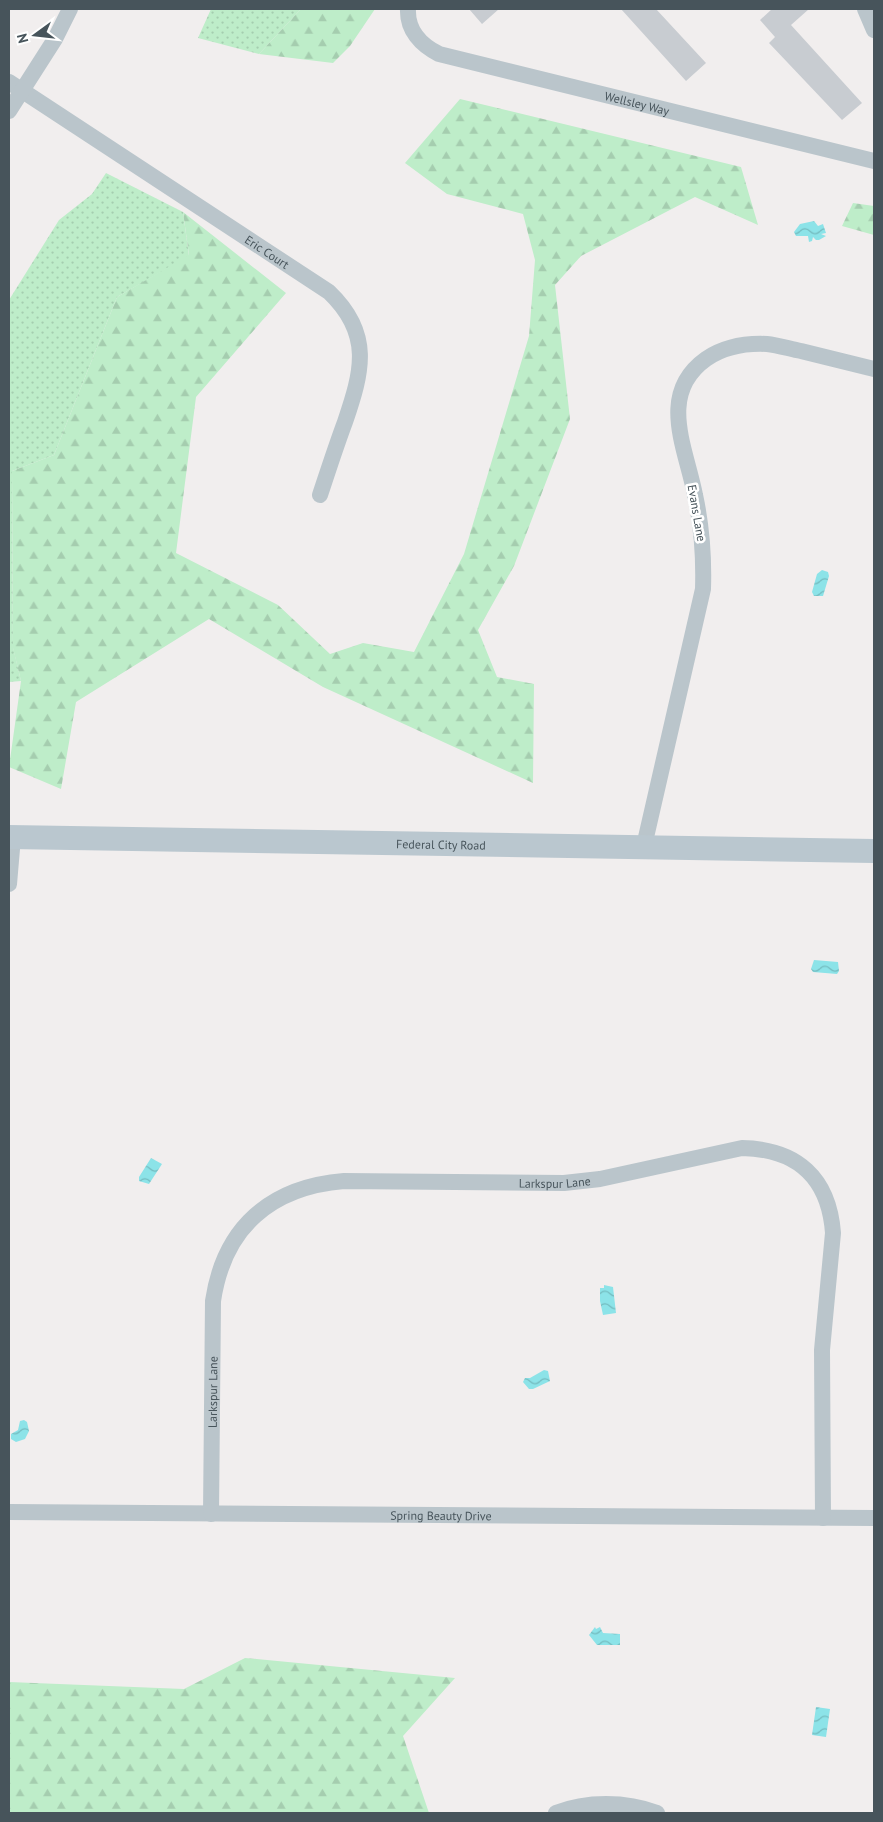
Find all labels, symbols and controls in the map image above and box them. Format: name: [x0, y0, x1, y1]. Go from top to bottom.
north arrow: [10, 10, 60, 60]
text: N: [13, 32, 32, 45]
street label: Wellsley Way: [603, 88, 671, 118]
street label: Eric Court: [242, 232, 292, 272]
street label: Evans Lane: [685, 483, 709, 543]
street label: Federal City Road: [396, 836, 486, 852]
street label: Larkspur Lane: [519, 1173, 591, 1191]
street label: Larkspur Lane: [204, 1356, 220, 1428]
street label: Spring Beauty Drive: [390, 1507, 492, 1523]

